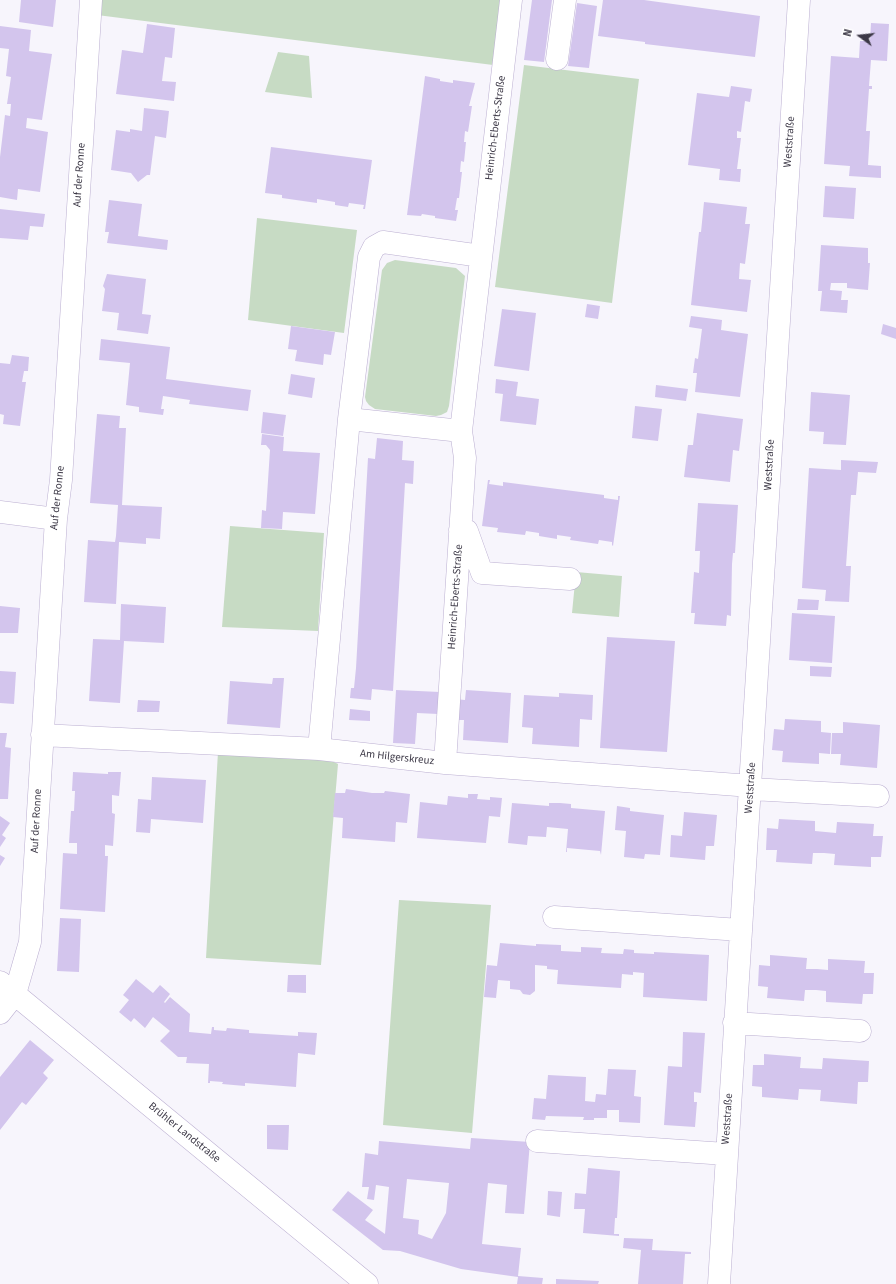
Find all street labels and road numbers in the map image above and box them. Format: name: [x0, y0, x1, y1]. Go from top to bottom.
street label: Heinrich-Eberts-Straße: [483, 75, 509, 181]
street label: Weststraße: [782, 116, 798, 168]
street label: Auf der Ronne: [71, 142, 89, 208]
street label: Weststraße: [762, 439, 778, 491]
street label: Auf der Ronne: [48, 465, 68, 531]
street label: Heinrich-Eberts-Straße: [446, 544, 466, 650]
street label: Am Hilgerskreuz: [359, 748, 435, 768]
street label: Weststraße: [743, 762, 759, 814]
street label: Auf der Ronne: [29, 788, 45, 854]
street label: Weststraße: [720, 1093, 736, 1145]
street label: Brühler Landstraße: [145, 1100, 223, 1166]

